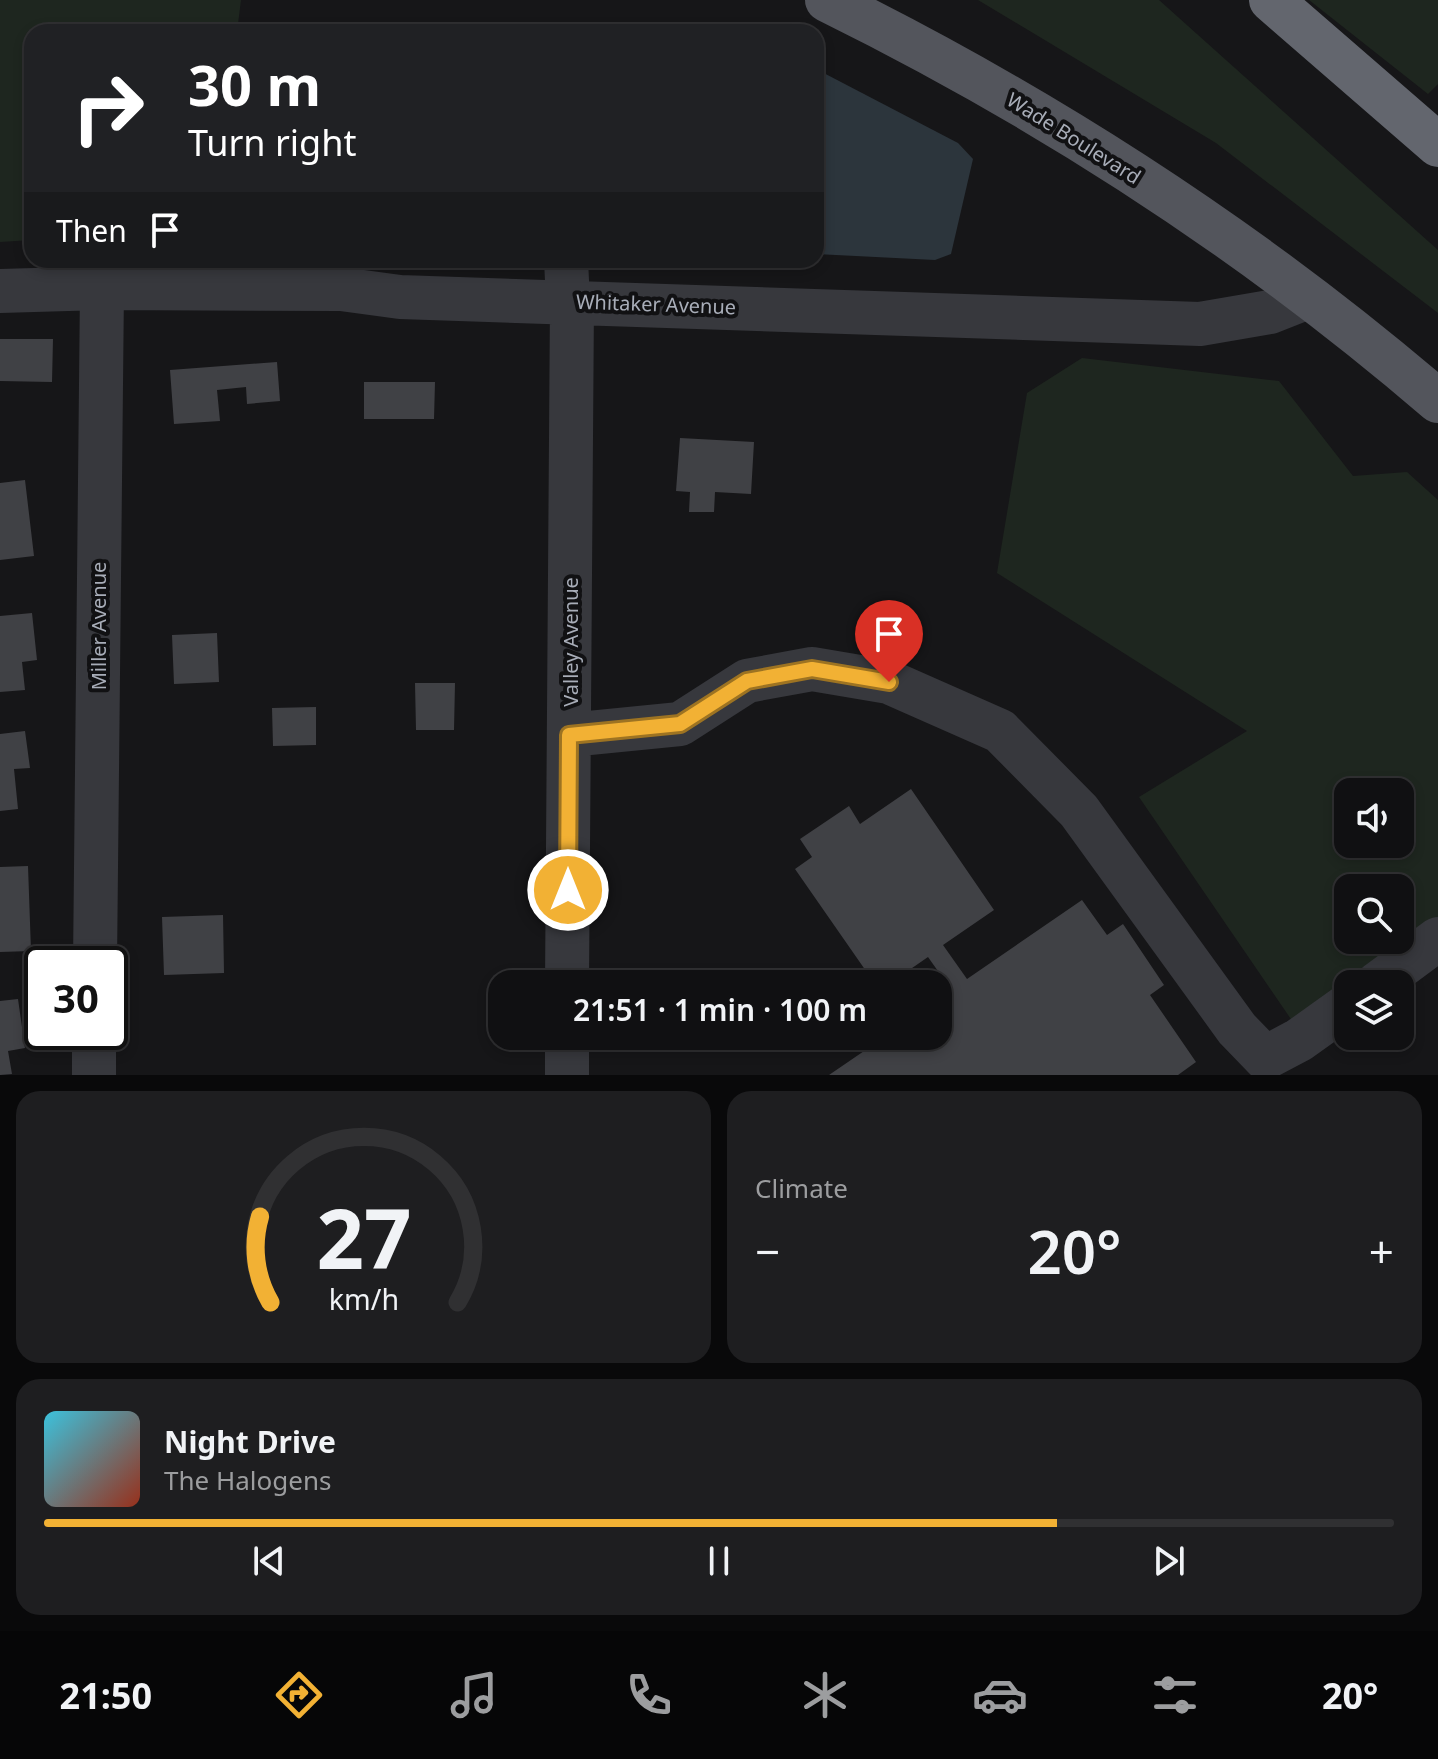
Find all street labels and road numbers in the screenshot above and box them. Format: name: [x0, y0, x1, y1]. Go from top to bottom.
street label: Wade Boulevard: [1002, 86, 1146, 190]
street label: Whitaker Avenue: [575, 288, 737, 320]
street label: Miller Avenue: [85, 562, 112, 690]
street label: Valley Avenue: [557, 577, 584, 707]

